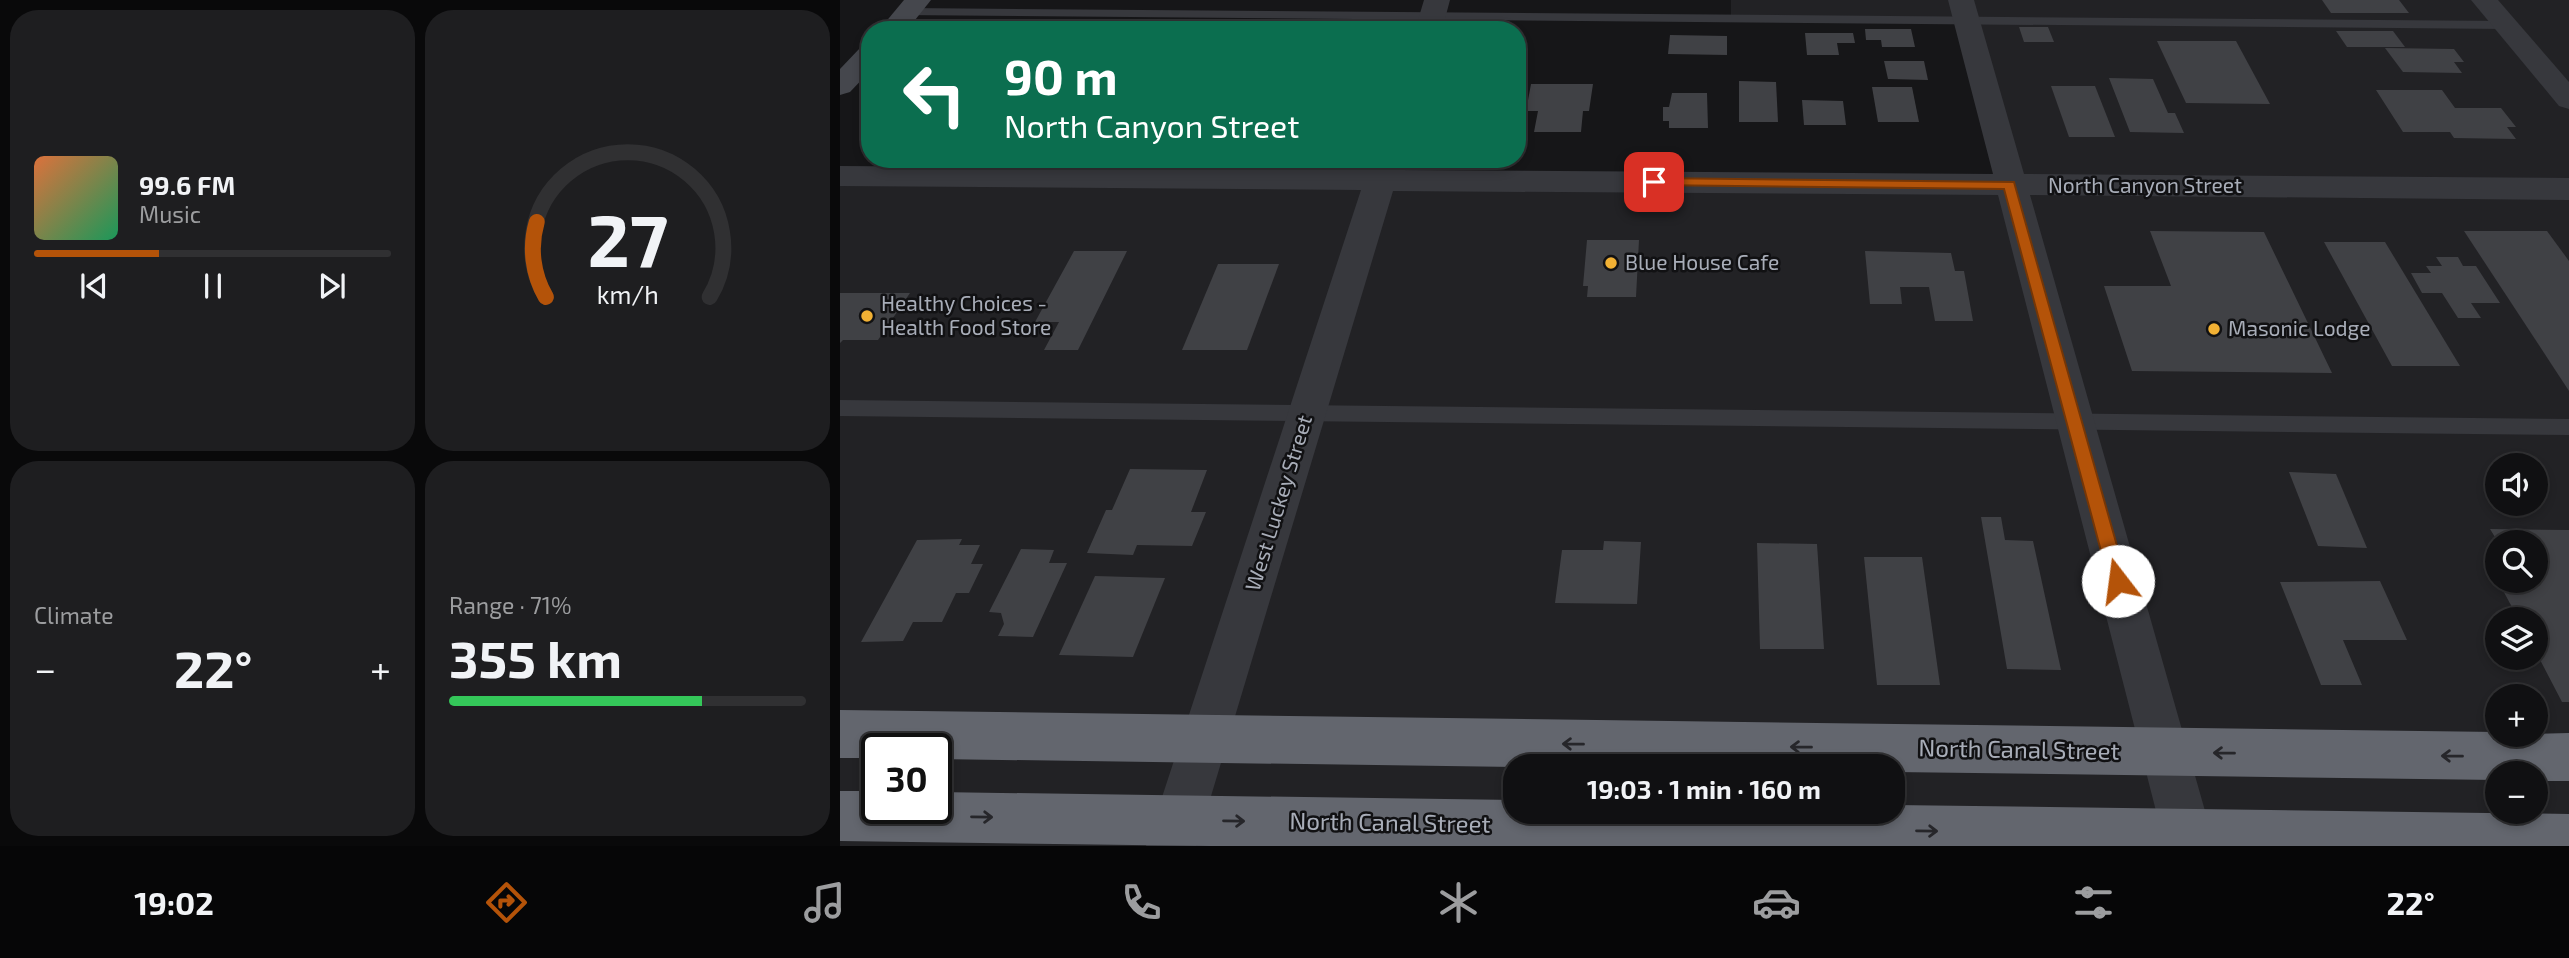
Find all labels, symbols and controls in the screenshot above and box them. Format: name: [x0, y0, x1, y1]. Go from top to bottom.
text: 90 m: [1004, 46, 1118, 105]
icon: left: [889, 49, 980, 140]
text: North Canyon Street: [1004, 106, 1299, 144]
pin: [1624, 152, 1684, 212]
icon: arrive: [1635, 163, 1673, 201]
text: 99.6 FM: [139, 169, 235, 200]
street label: North Canyon Street: [2048, 172, 2242, 197]
text: 27: [587, 194, 668, 282]
text: Music: [139, 200, 201, 228]
place label: Blue House Cafe: [1625, 249, 1779, 274]
marker: Blue House Cafe: [1603, 255, 1619, 271]
icon: previous: [75, 267, 113, 305]
icon: pause: [194, 267, 232, 305]
icon: next: [313, 267, 351, 305]
text: km/h: [596, 279, 659, 309]
place label: Healthy Choices - Health Food Store: [881, 290, 1051, 339]
marker: Healthy Choices - Health Food Store: [859, 308, 875, 324]
place label: Masonic Lodge: [2228, 315, 2371, 340]
marker: Masonic Lodge: [2206, 321, 2222, 337]
street label: West Luckey Street: [1239, 412, 1316, 593]
map controls: [2485, 453, 2548, 824]
button: sound: [2485, 453, 2548, 516]
button: search: [2485, 530, 2548, 593]
position arrow: [2081, 544, 2155, 618]
text: Range · 71%: [449, 591, 571, 619]
text: Climate: [34, 601, 114, 629]
button: layers: [2485, 607, 2548, 670]
text: 355 km: [449, 626, 622, 688]
text: 22°: [174, 636, 252, 698]
text: −: [34, 645, 56, 691]
text: +: [370, 645, 391, 691]
button: +: [2485, 684, 2548, 747]
street label: North Canal Street: [1918, 732, 2120, 765]
speed limit sign: 30: [861, 733, 952, 824]
one-way arrow: [1562, 737, 1585, 750]
one-way arrow: [1790, 740, 1813, 754]
one-way arrow: [2213, 746, 2236, 760]
one-way arrow: [2441, 749, 2464, 763]
button: −: [2485, 761, 2548, 824]
text: 19:03 · 1 min · 160 m: [1587, 773, 1821, 804]
street label: North Canal Street: [1289, 805, 1491, 838]
one-way arrow: [970, 811, 993, 824]
one-way arrow: [1222, 814, 1245, 828]
one-way arrow: [1915, 824, 1938, 838]
icon: directions: [482, 878, 531, 927]
icon: music: [800, 878, 849, 927]
icon: phone: [1117, 878, 1166, 927]
icon: climate: [1434, 878, 1483, 927]
icon: car: [1752, 878, 1801, 927]
icon: filters: [2069, 878, 2118, 927]
text: 19:02: [134, 883, 214, 921]
text: 22°: [2387, 883, 2435, 921]

